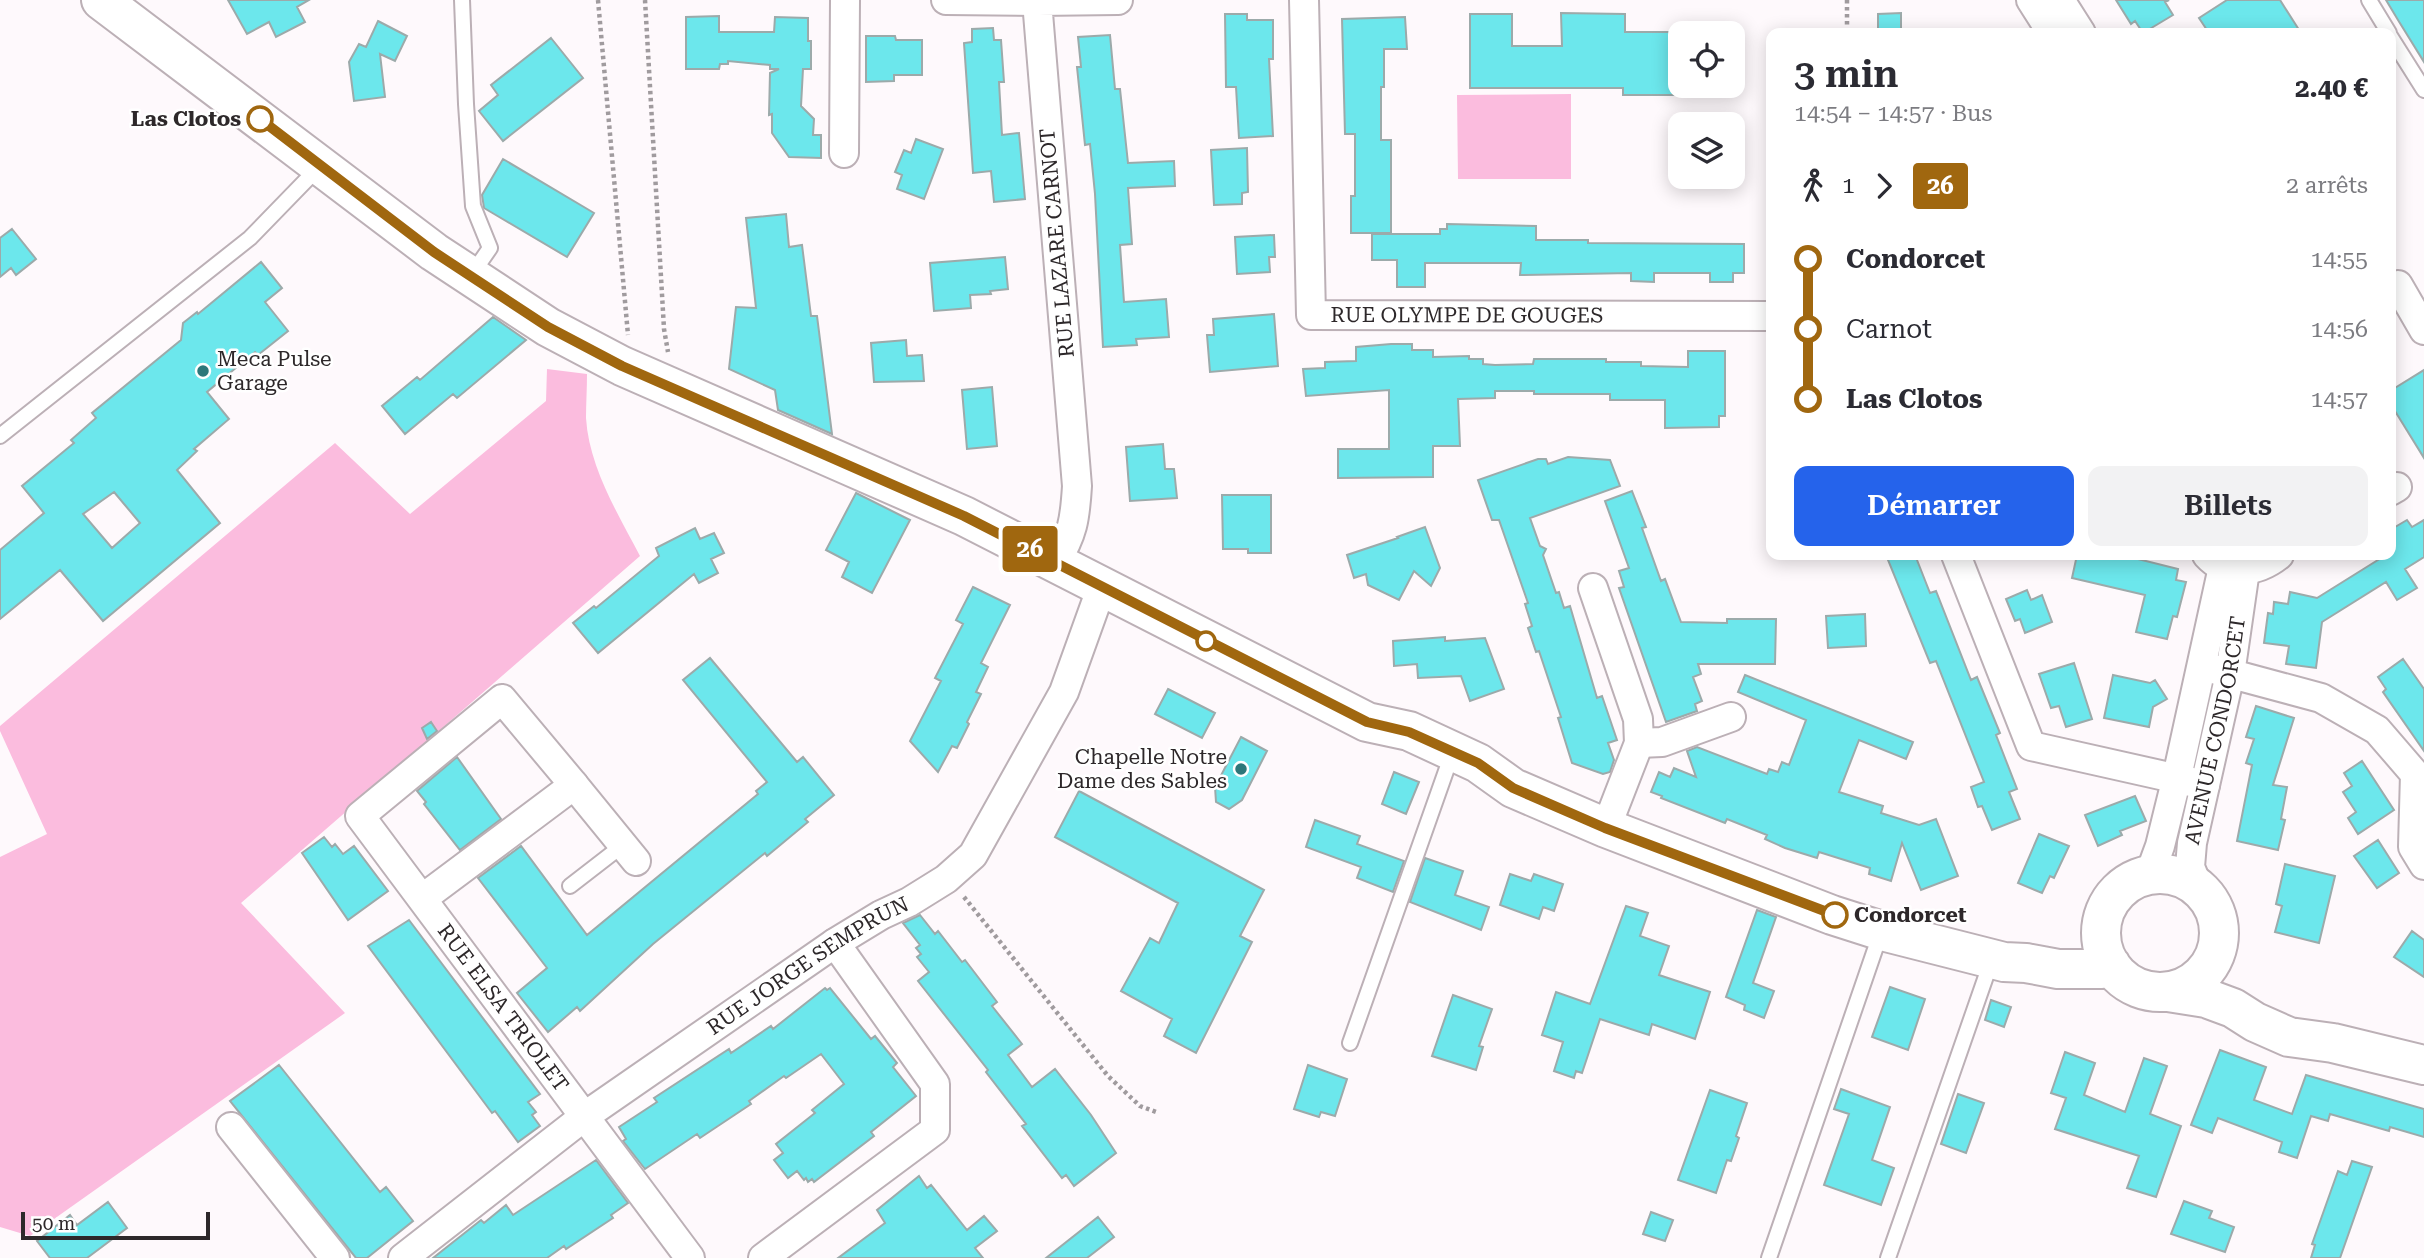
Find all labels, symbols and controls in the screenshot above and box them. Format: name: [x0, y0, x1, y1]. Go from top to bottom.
map controls: [1668, 21, 1745, 189]
button: locate: [1668, 21, 1745, 98]
text: 3 min: [1794, 52, 1899, 96]
text: 2.40 €: [2295, 73, 2368, 103]
text: 14:54 – 14:57 · Bus: [1794, 100, 1992, 127]
marker: Las Clotos: [247, 106, 273, 132]
place label: Las Clotos: [131, 107, 241, 131]
button: layers: [1668, 112, 1745, 189]
street label: RUE LAZARE CARNOT: [1035, 127, 1079, 359]
icon: walk: [1794, 167, 1832, 205]
icon: forward: [1865, 167, 1903, 205]
text: 1: [1842, 172, 1855, 199]
text: 26: [1927, 172, 1954, 200]
text: 2 arrêts: [2286, 172, 2368, 199]
text: Condorcet: [1846, 244, 1985, 274]
text: 14:55: [2311, 246, 2368, 273]
street label: RUE OLYMPE DE GOUGES: [1330, 303, 1603, 328]
text: Carnot: [1846, 314, 1932, 344]
text: 14:56: [2311, 316, 2368, 343]
place label: Meca Pulse Garage: [217, 347, 332, 395]
marker: Meca Pulse Garage: [195, 363, 211, 379]
text: Las Clotos: [1846, 384, 1982, 414]
text: 14:57: [2311, 386, 2368, 413]
button: Démarrer: [1794, 466, 2074, 546]
button: Billets: [2088, 466, 2368, 546]
line badge: 26: [998, 526, 1062, 572]
text: 26: [1017, 535, 1043, 563]
street label: AVENUE CONDORCET: [2180, 615, 2250, 847]
unlabelled marker: [1196, 631, 1216, 651]
place label: Chapelle Notre Dame des Sables: [1057, 745, 1227, 793]
marker: Chapelle Notre Dame des Sables: [1233, 761, 1249, 777]
street label: RUE JORGE SEMPRUN: [703, 892, 913, 1040]
marker: Condorcet: [1822, 902, 1848, 928]
place label: Condorcet: [1854, 903, 1967, 927]
street label: RUE ELSA TRIOLET: [433, 919, 573, 1096]
scale bar: [21, 1209, 210, 1241]
text: 50 m: [32, 1212, 75, 1235]

